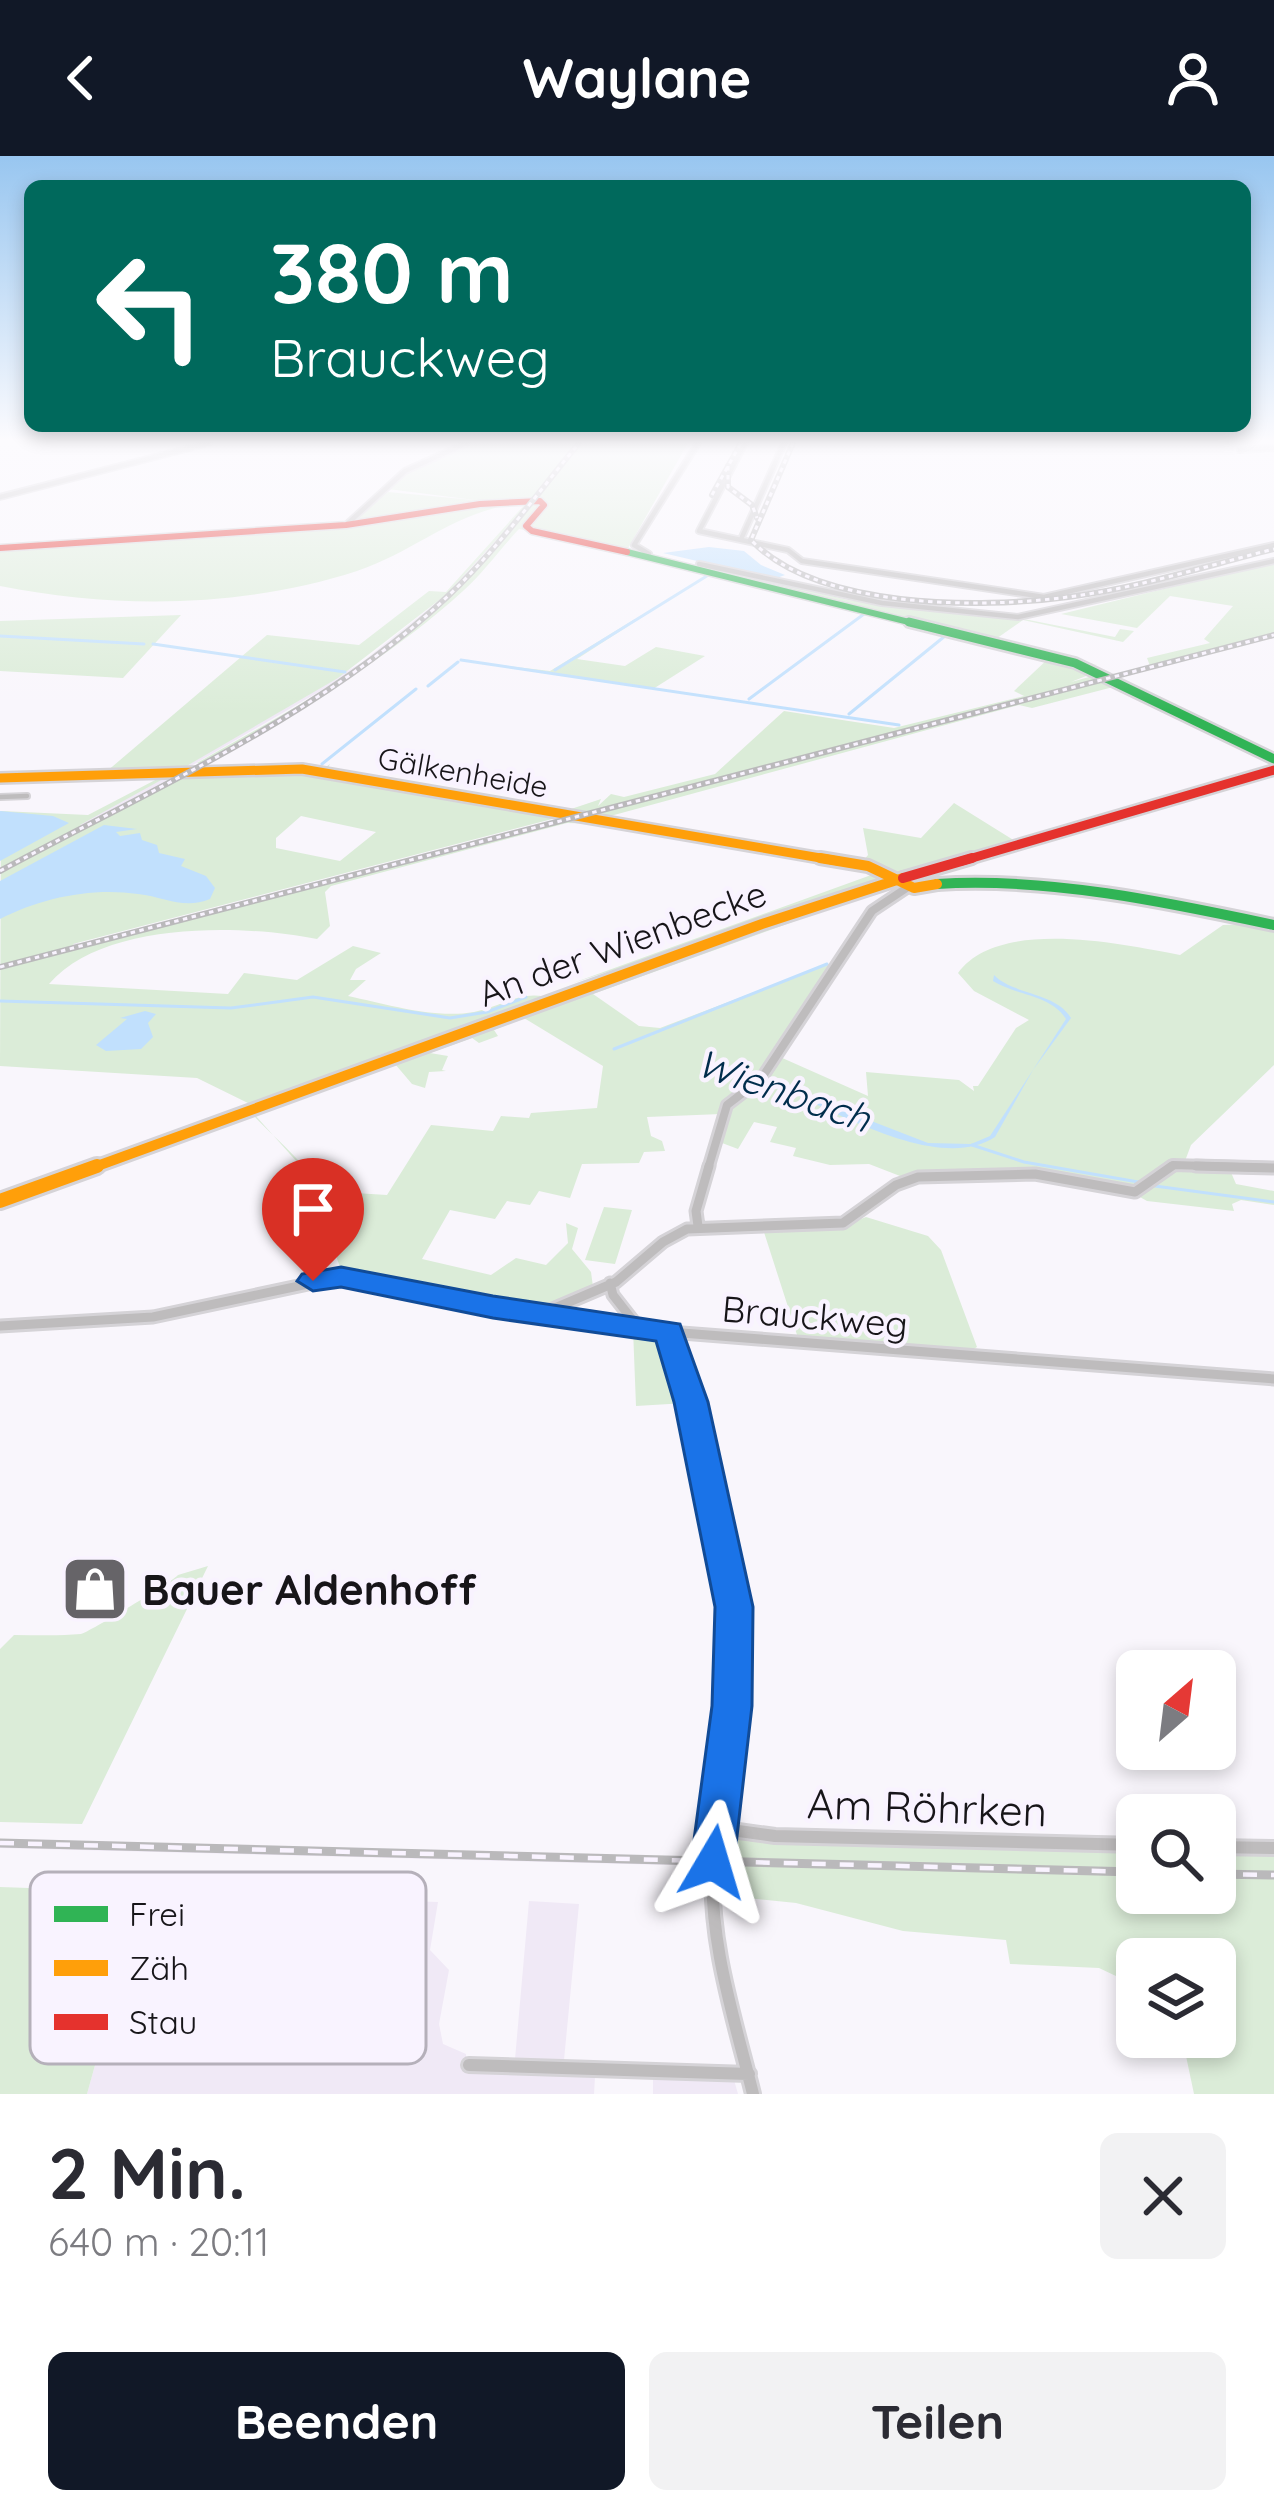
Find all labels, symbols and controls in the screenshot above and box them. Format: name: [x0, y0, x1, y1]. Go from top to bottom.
text: Waylane: [523, 44, 751, 112]
icon: back: [48, 45, 114, 111]
icon: person: [1160, 45, 1226, 111]
text: 380 m: [270, 219, 514, 324]
icon: left: [72, 228, 228, 384]
text: Brauckweg: [270, 323, 550, 391]
street label: Gälkenheide: [375, 738, 551, 806]
street label: An der Wienbecke: [472, 870, 772, 1016]
water label: Wienbach: [691, 1037, 878, 1143]
pin: [262, 1158, 364, 1281]
icon: arrive: [280, 1176, 346, 1242]
street label: Brauckweg: [720, 1285, 910, 1347]
shop icon: Bauer Aldenhoff: [60, 1554, 130, 1624]
place label: Bauer Aldenhoff: [142, 1563, 477, 1616]
north arrow: [1116, 1650, 1236, 1770]
map controls: [1116, 1650, 1236, 2058]
street label: Am Röhrken: [806, 1776, 1048, 1838]
button: search: [1116, 1794, 1236, 1914]
position arrow: [650, 1799, 776, 1925]
legend: [30, 1872, 426, 2064]
text: Frei: [129, 1893, 185, 1934]
button: layers: [1116, 1938, 1236, 2058]
text: Zäh: [129, 1947, 189, 1988]
text: Stau: [129, 2001, 197, 2042]
text: 2 Min.: [48, 2127, 246, 2217]
button: close: [1100, 2133, 1226, 2259]
text: 640 m · 20:11: [48, 2217, 269, 2266]
button: Beenden: [48, 2352, 625, 2490]
button: Teilen: [649, 2352, 1226, 2490]

